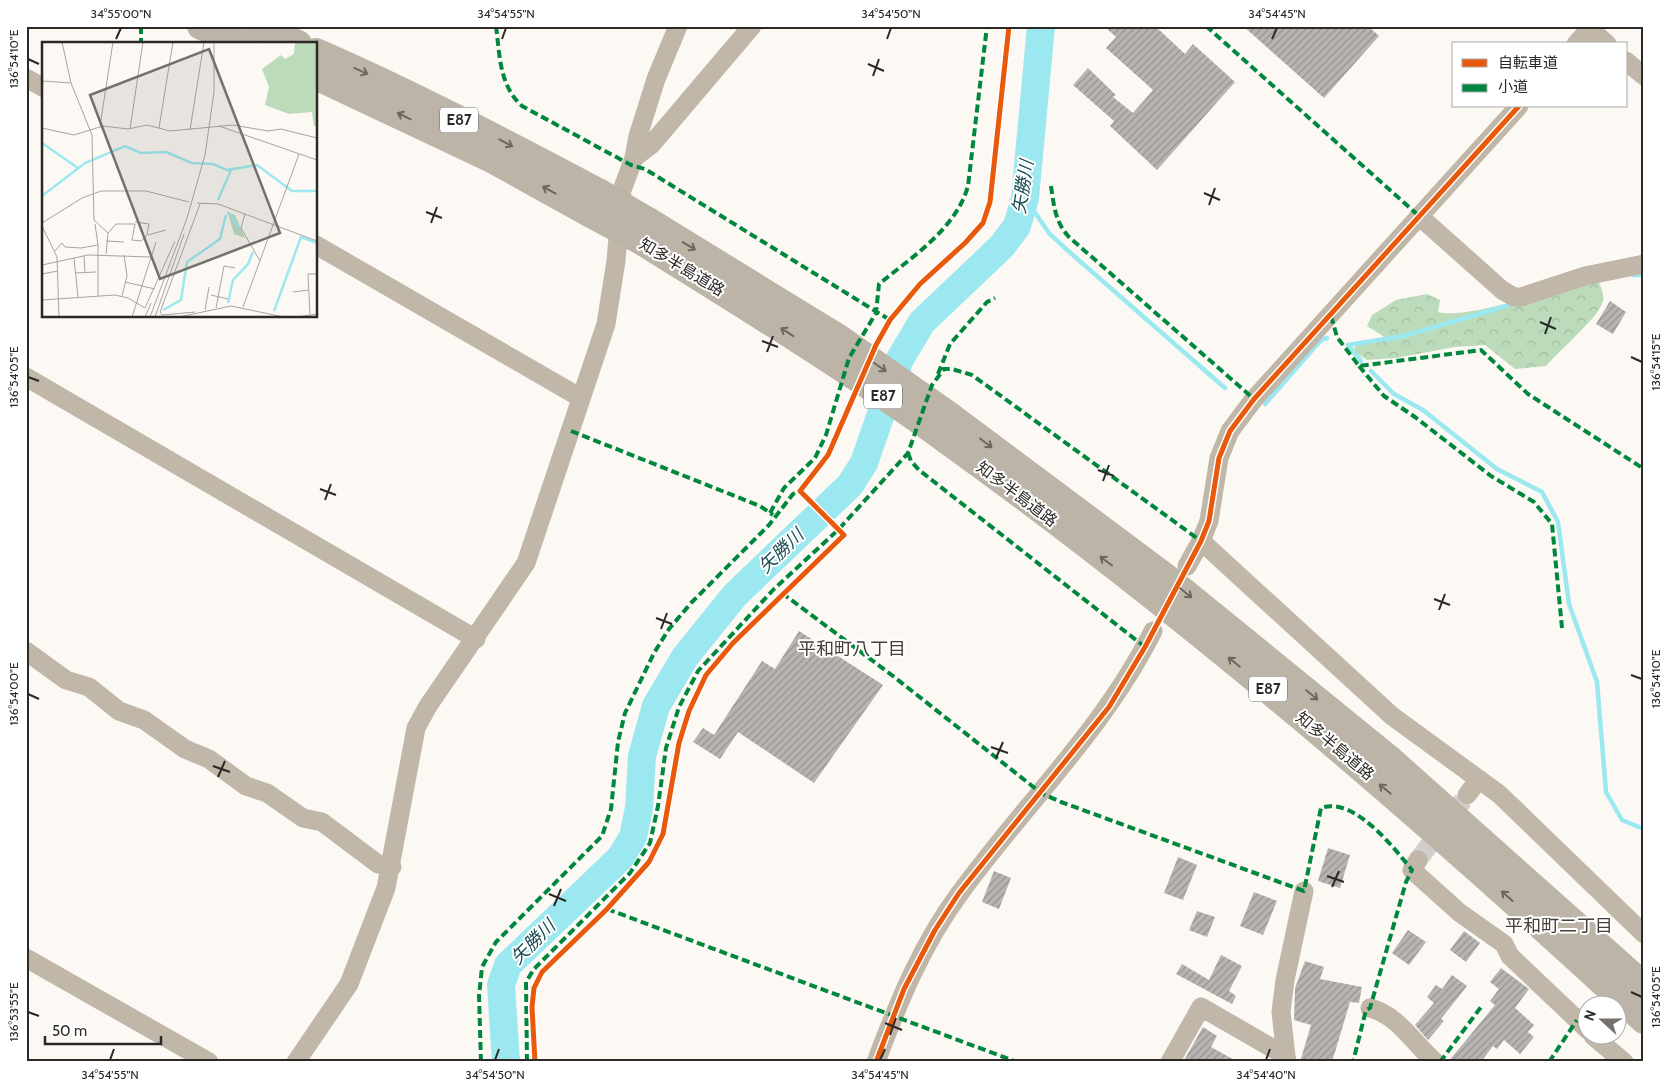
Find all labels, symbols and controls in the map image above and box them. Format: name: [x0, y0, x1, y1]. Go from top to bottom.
text: 34°55'00"N: [91, 6, 151, 21]
text: 34°54'55"N: [477, 6, 535, 21]
text: 34°54'50"N: [861, 6, 921, 21]
text: 34°54'45"N: [1248, 6, 1306, 21]
text: 136°54'10"E: [6, 29, 21, 88]
inset map: [42, 42, 318, 318]
legend: [1452, 42, 1628, 108]
text: 自転車道: [1498, 54, 1558, 72]
one-way arrow: [353, 67, 368, 77]
text: 小道: [1498, 78, 1528, 96]
road number: E87: [440, 108, 478, 132]
one-way arrow: [397, 111, 412, 120]
one-way arrow: [499, 139, 513, 149]
water label: 矢勝川: [1008, 157, 1038, 215]
one-way arrow: [541, 185, 556, 195]
street label: 知多半島道路: [636, 234, 728, 300]
one-way arrow: [682, 242, 696, 252]
one-way arrow: [781, 327, 795, 337]
text: 136°54'15"E: [1648, 333, 1663, 390]
text: 136°54'05"E: [6, 346, 21, 408]
one-way arrow: [872, 362, 886, 372]
road number: E87: [864, 384, 902, 408]
one-way arrow: [979, 438, 993, 448]
street label: 知多半島道路: [973, 458, 1061, 530]
water label: 矢勝川: [754, 523, 810, 578]
one-way arrow: [1100, 556, 1113, 567]
one-way arrow: [1179, 588, 1192, 599]
district label: 平和町八丁目: [798, 638, 906, 660]
text: 136°54'10"E: [1648, 649, 1663, 708]
one-way arrow: [1228, 656, 1241, 667]
text: 136°54'00"E: [6, 662, 21, 726]
road number: E87: [1249, 676, 1287, 702]
one-way arrow: [1306, 690, 1319, 701]
street label: 知多半島道路: [1292, 708, 1378, 784]
one-way arrow: [1379, 783, 1392, 794]
one-way arrow: [1500, 891, 1513, 902]
water label: 矢勝川: [506, 914, 561, 969]
district label: 平和町二丁目: [1505, 915, 1613, 937]
text: 136°54'05"E: [1648, 966, 1663, 1028]
text: 136°53'55"E: [6, 982, 21, 1042]
north arrow: [1578, 996, 1628, 1046]
text: N: [1580, 1007, 1600, 1023]
scale bar: [45, 1013, 161, 1045]
text: 50 m: [52, 1022, 87, 1040]
text: 34°54'55"N: [81, 1067, 139, 1082]
text: 34°54'50"N: [465, 1067, 525, 1082]
text: 34°54'45"N: [851, 1067, 909, 1082]
text: 34°54'40"N: [1236, 1067, 1296, 1082]

